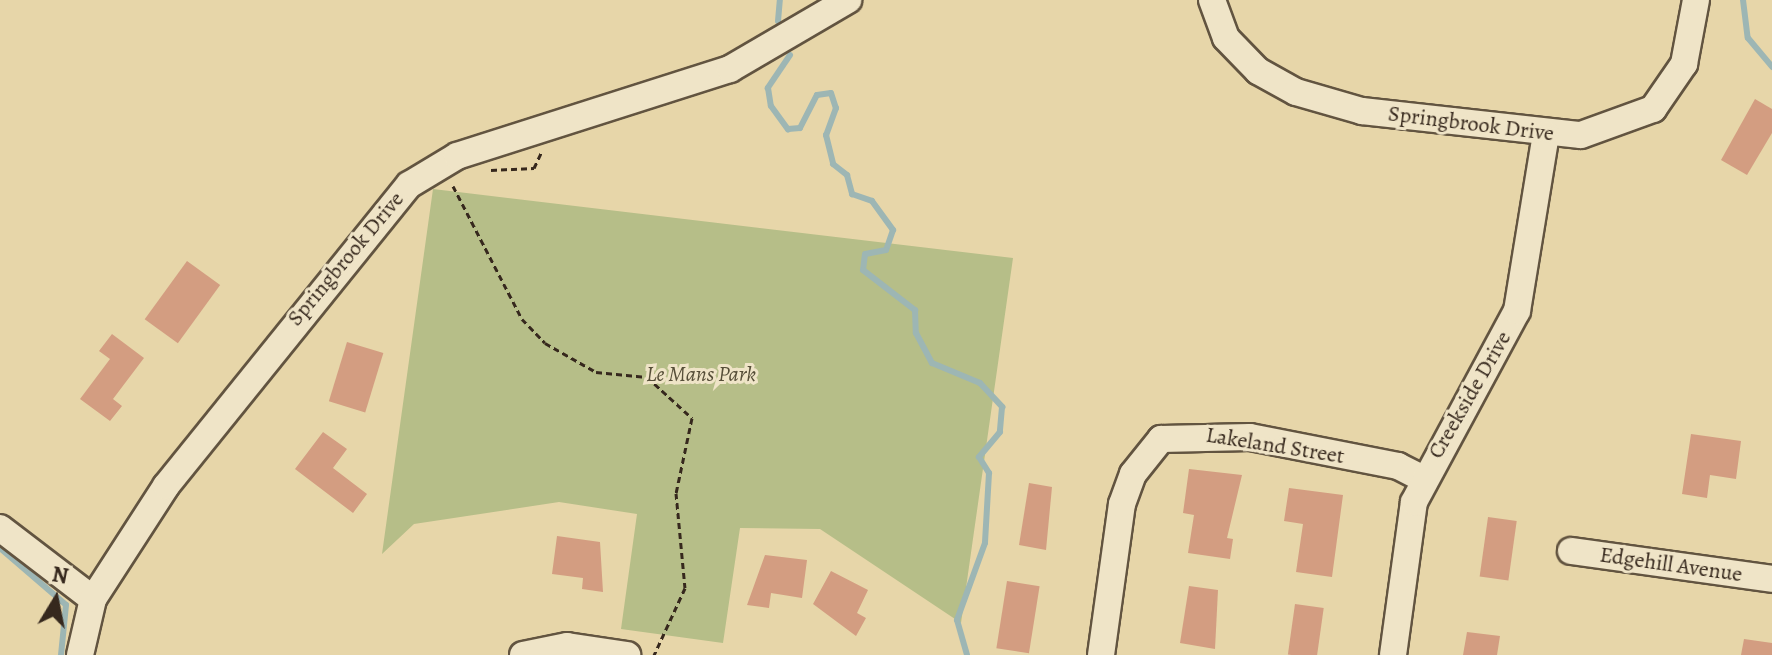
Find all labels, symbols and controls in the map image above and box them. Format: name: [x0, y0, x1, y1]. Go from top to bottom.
street label: Springbrook Drive: [1387, 101, 1555, 147]
street label: Springbrook Drive: [282, 187, 410, 331]
street label: Creekside Drive: [1423, 327, 1517, 463]
park label: Le Mans Park: [646, 362, 756, 388]
street label: Lakeland Street: [1204, 422, 1346, 470]
street label: Edgehill Avenue: [1598, 542, 1744, 588]
north arrow: [16, 559, 96, 639]
text: N: [50, 559, 71, 592]

